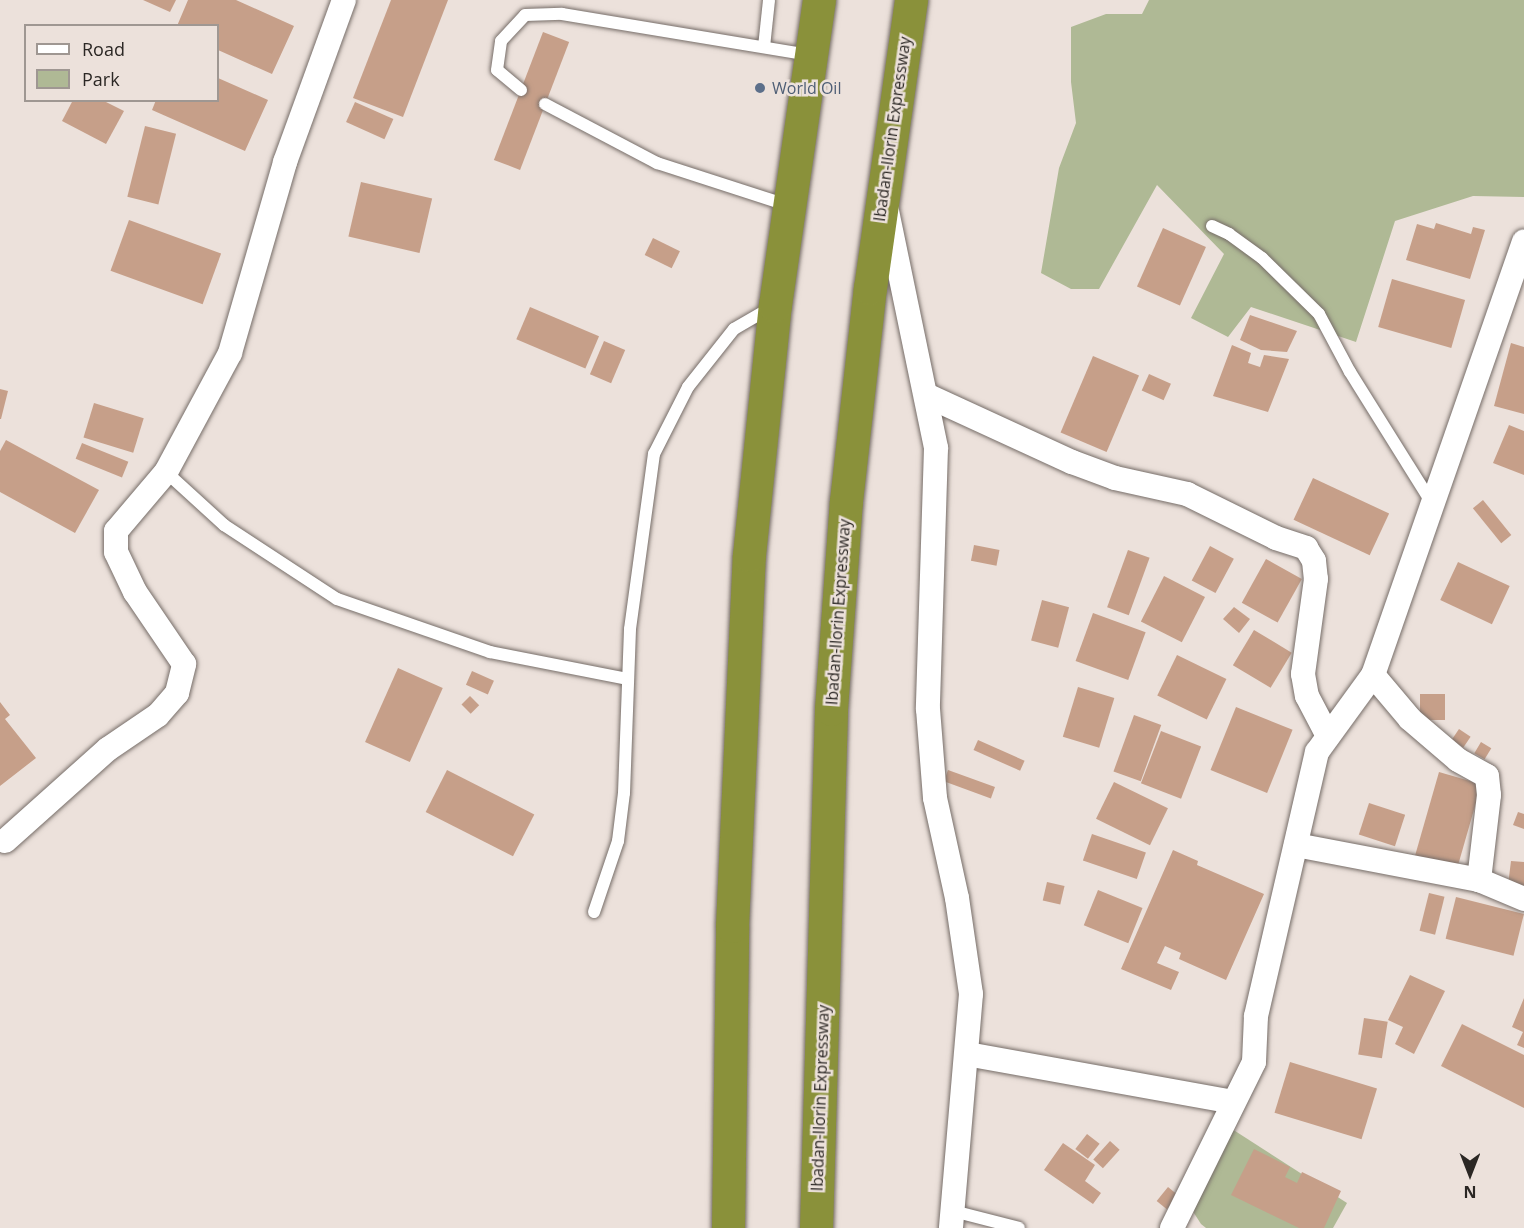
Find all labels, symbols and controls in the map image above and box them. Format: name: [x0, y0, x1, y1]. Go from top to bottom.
legend: [24, 24, 219, 102]
street label: Ibadan-Ilorin Expressway: [870, 35, 914, 223]
text: Road: [82, 37, 125, 61]
text: Park: [82, 67, 120, 91]
place label: World Oil: [772, 78, 841, 98]
marker: World Oil: [753, 81, 767, 95]
street label: Ibadan-Ilorin Expressway: [822, 518, 854, 706]
street label: Ibadan-Ilorin Expressway: [807, 1004, 833, 1192]
north arrow: [1440, 1144, 1500, 1204]
text: N: [1464, 1181, 1477, 1203]

